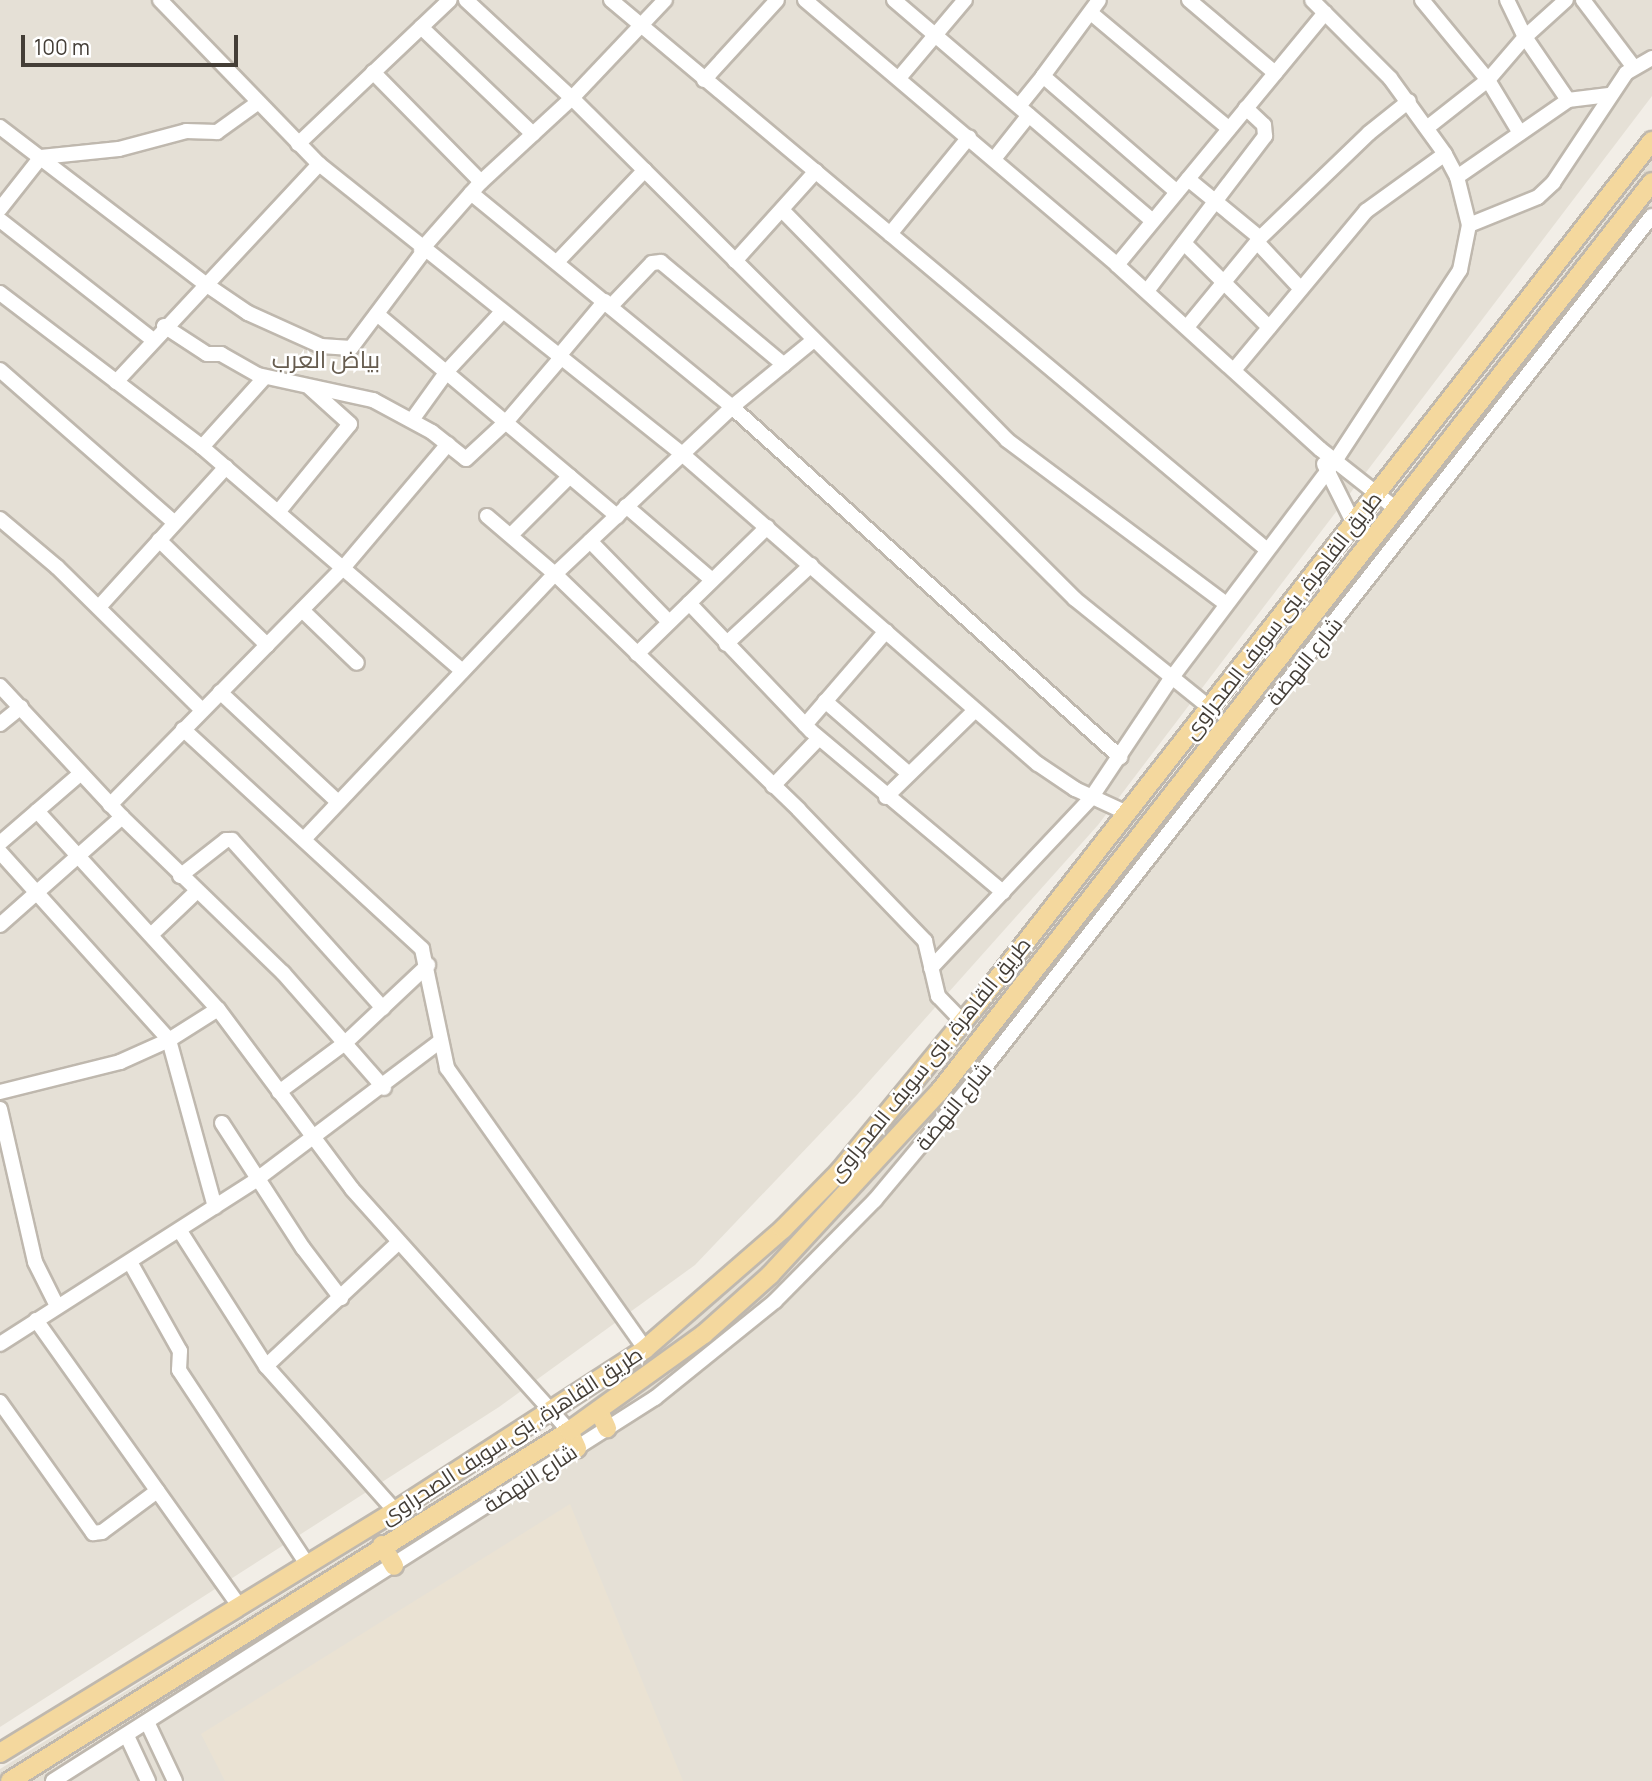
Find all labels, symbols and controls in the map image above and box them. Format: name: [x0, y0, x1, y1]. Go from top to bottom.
scale bar: [24, 21, 242, 65]
text: 100 m: [34, 33, 90, 61]
district label: بياض العرب: [272, 345, 380, 373]
street label: طريق القاهرة, بنى سويف الصحراوى: [1178, 486, 1386, 744]
street label: شارع النهضة: [1261, 612, 1347, 710]
street label: طريق القاهرة, بنى سويف الصحراوى: [823, 932, 1035, 1186]
street label: شارع النهضة: [910, 1057, 996, 1155]
street label: طريق القاهرة, بنى سويف الصحراوى: [375, 1341, 647, 1529]
street label: شارع النهضة: [479, 1438, 581, 1518]

